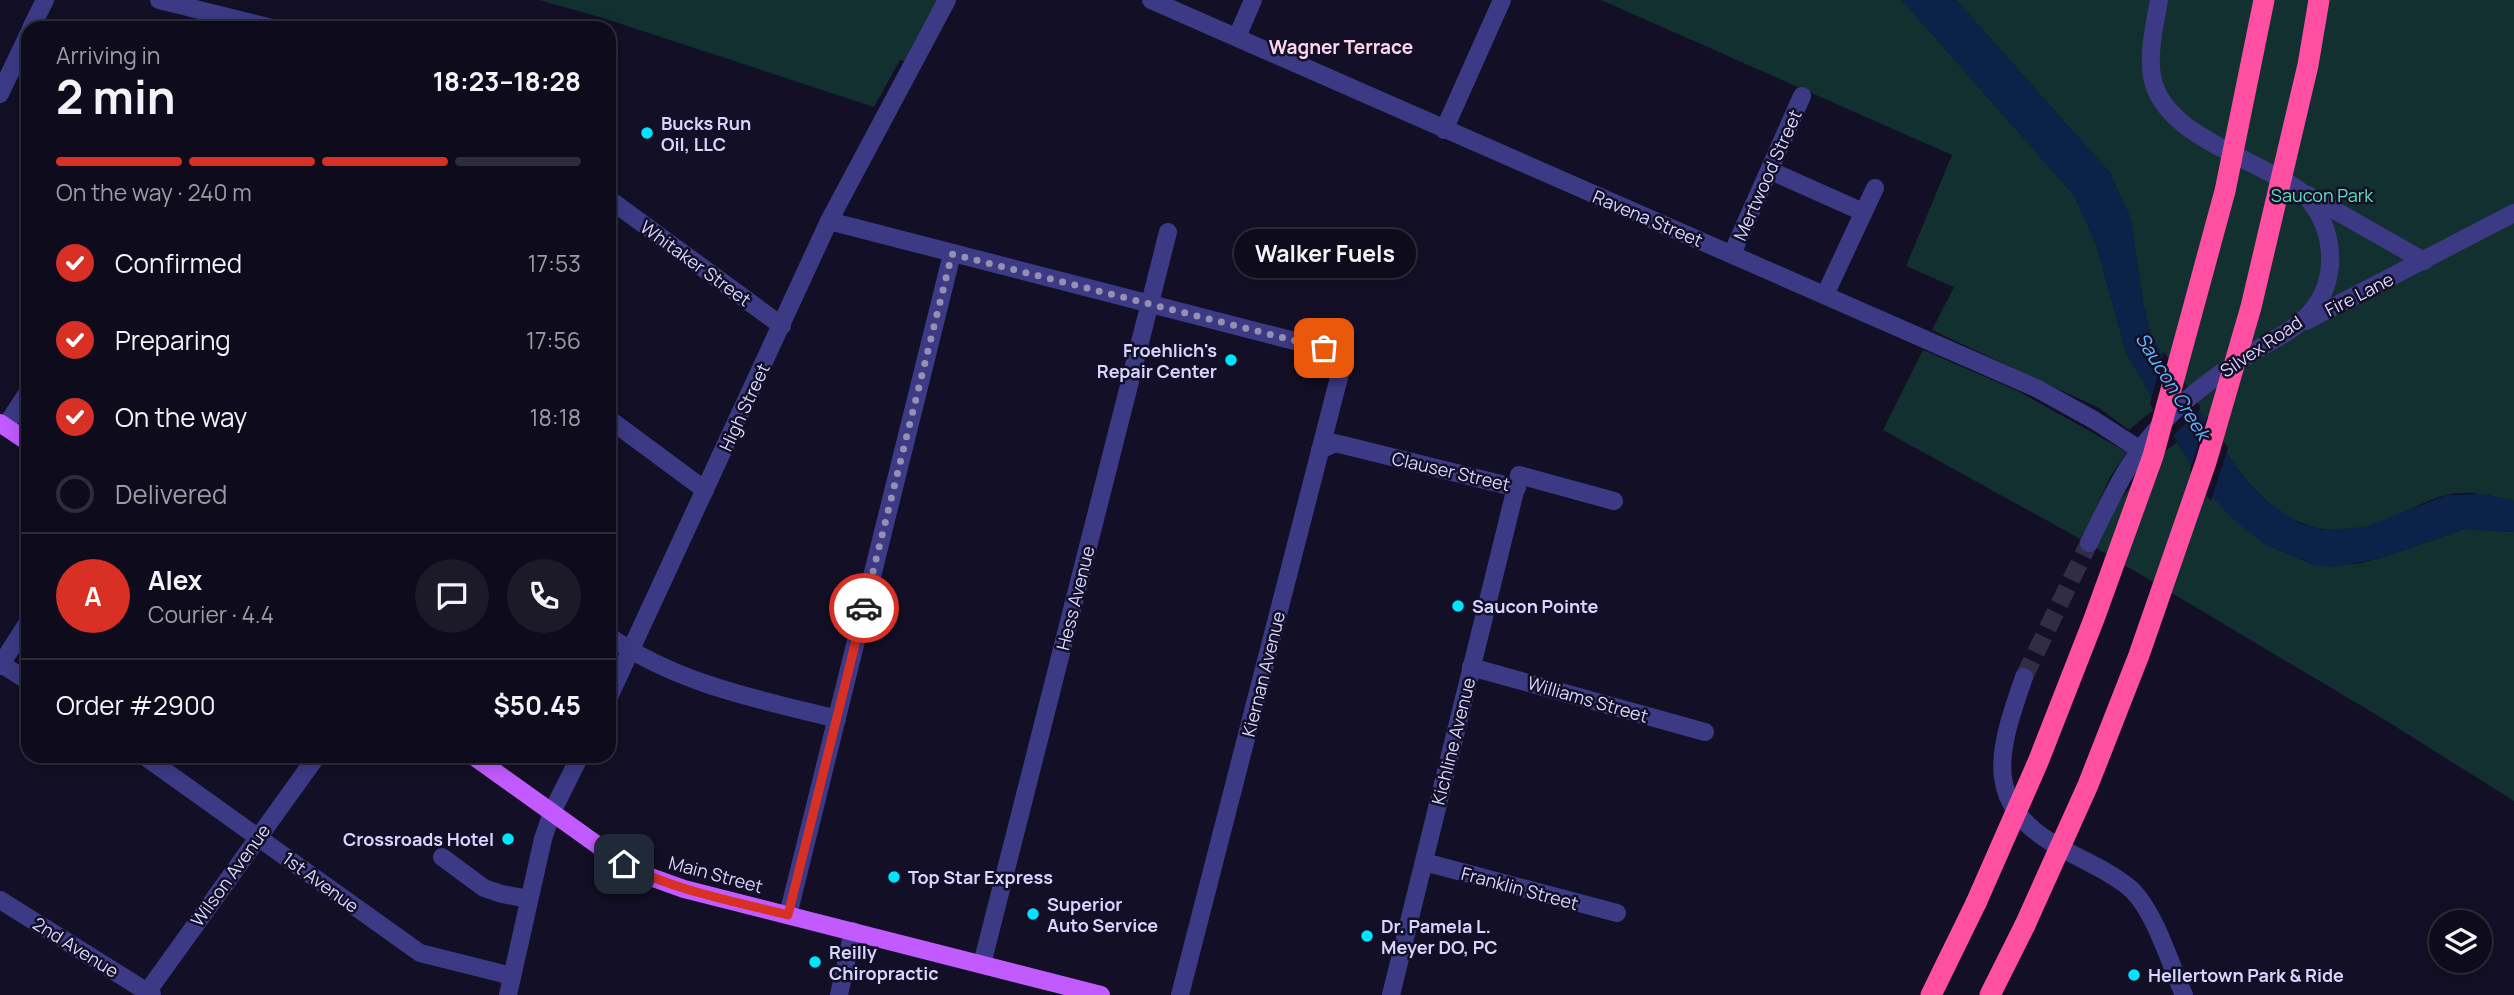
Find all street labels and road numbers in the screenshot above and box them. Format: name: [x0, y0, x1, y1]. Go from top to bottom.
street label: Mertwood Street: [1727, 106, 1807, 244]
street label: Ravena Street: [1589, 184, 1707, 252]
street label: Whitaker Street: [636, 215, 756, 311]
street label: Fire Lane: [2321, 266, 2397, 322]
street label: Silvex Road: [2215, 310, 2307, 382]
street label: High Street: [713, 359, 775, 455]
street label: Clauser Street: [1389, 446, 1513, 496]
street label: Hess Avenue: [1050, 543, 1100, 653]
street label: Kiernan Avenue: [1236, 609, 1290, 739]
street label: Williams Street: [1525, 670, 1651, 728]
street label: Kichline Avenue: [1426, 675, 1480, 807]
street label: Wilson Avenue: [185, 819, 275, 931]
street label: 1st Avenue: [278, 846, 364, 918]
street label: Main Street: [666, 850, 766, 898]
street label: Franklin Street: [1459, 861, 1581, 915]
street label: 2nd Avenue: [29, 911, 123, 983]

